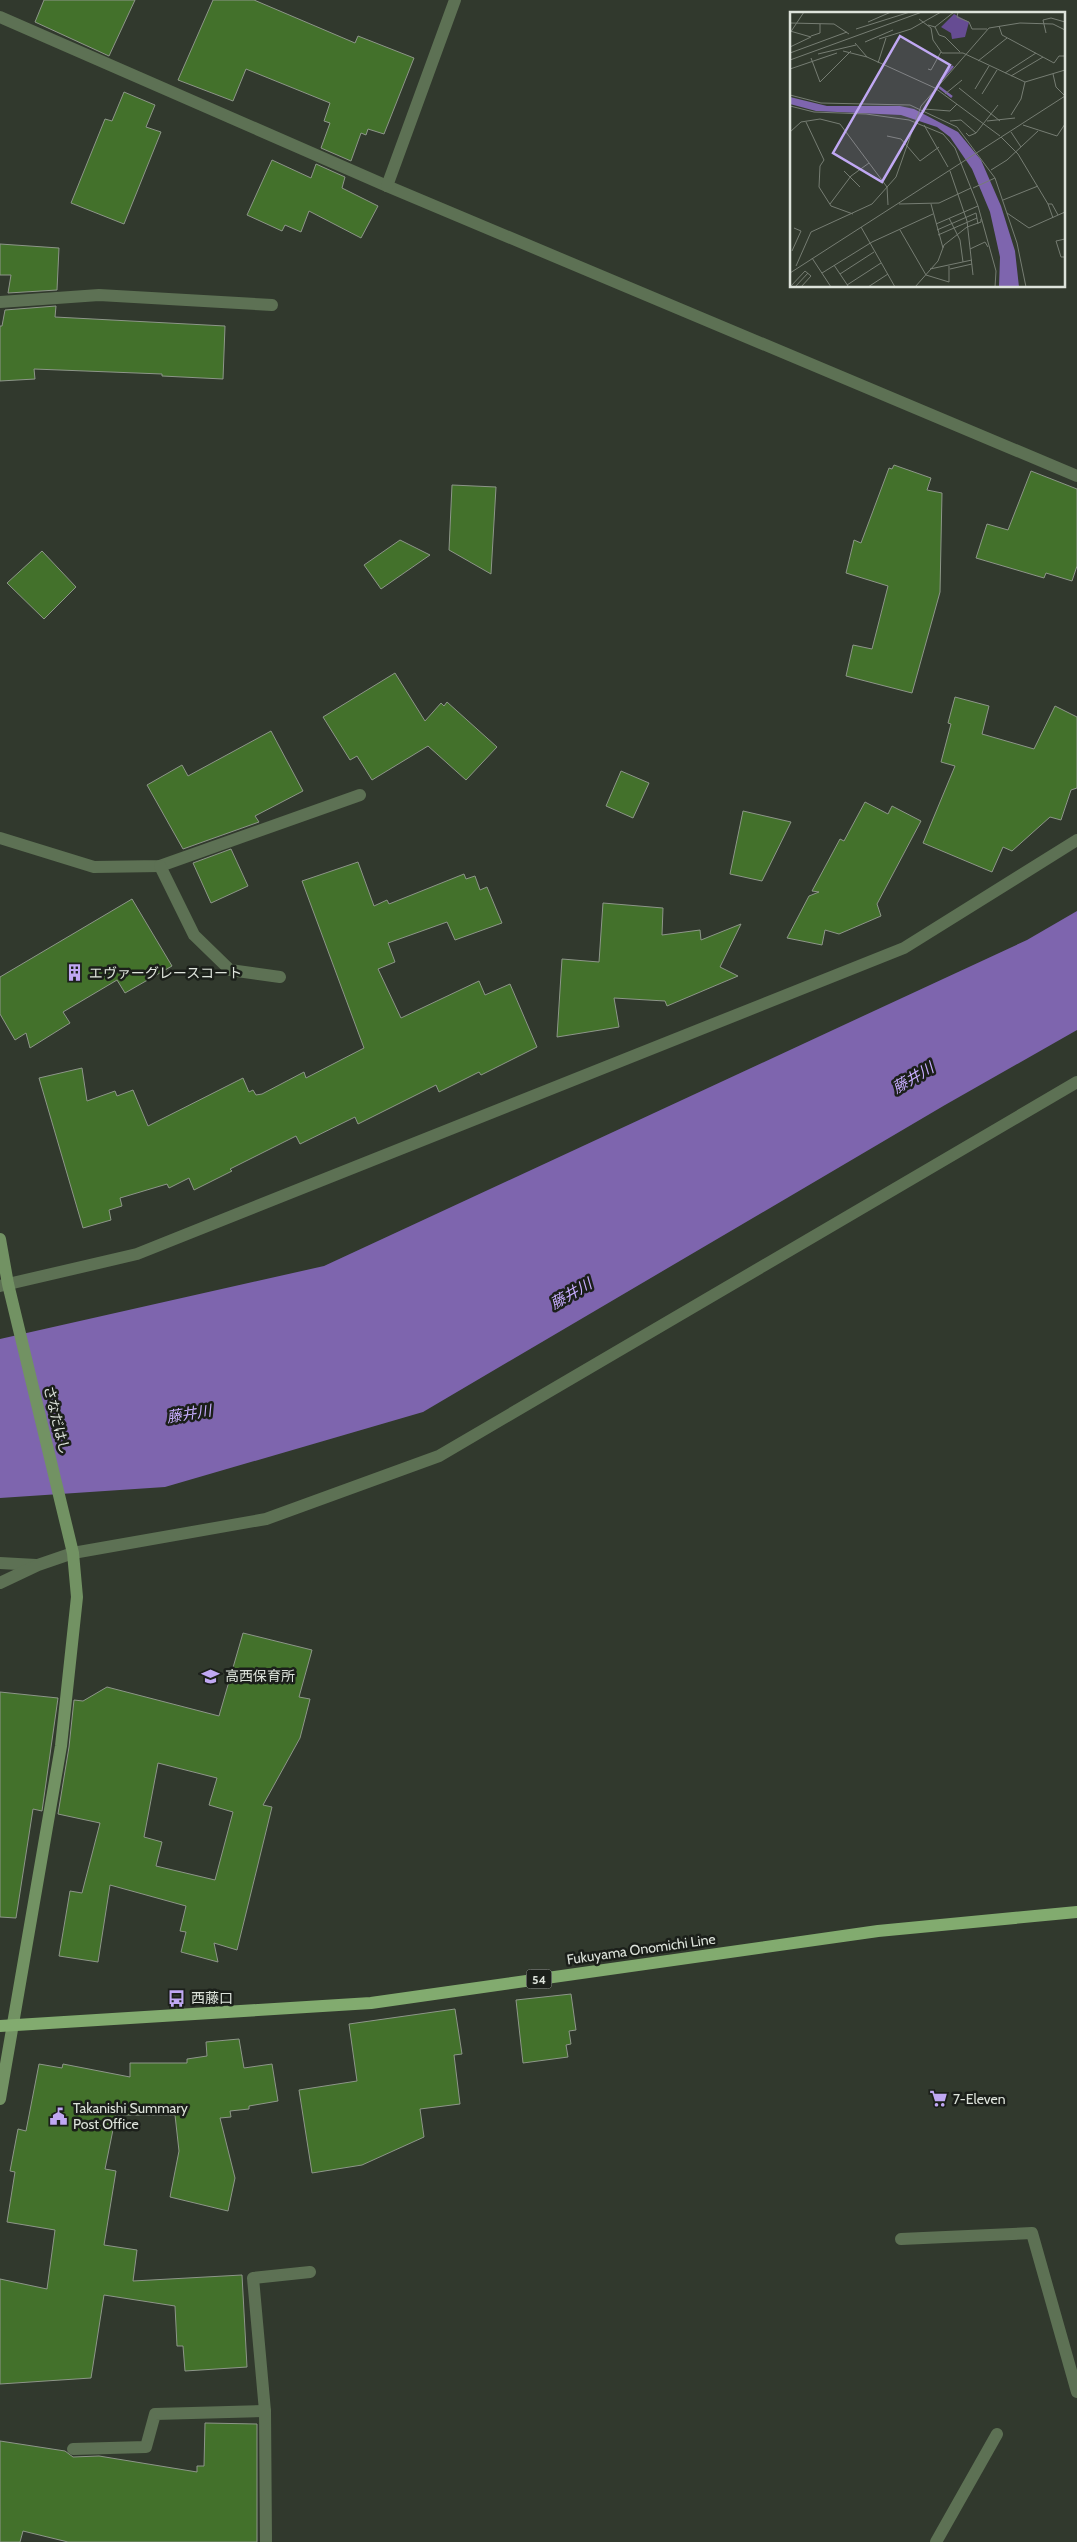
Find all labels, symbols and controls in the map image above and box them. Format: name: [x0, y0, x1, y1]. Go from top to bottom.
inset map: [790, 12, 1064, 288]
building icon: エヴァーグレースコート: [65, 963, 85, 983]
place label: エヴァーグレースコート: [89, 964, 242, 982]
water label: 藤井川: [889, 1058, 939, 1097]
water label: 藤井川: [547, 1274, 597, 1313]
street label: さなだはし: [40, 1384, 74, 1456]
water label: 藤井川: [165, 1401, 215, 1426]
school or university icon: 高西保育所: [201, 1666, 221, 1686]
place label: 高西保育所: [225, 1667, 295, 1685]
street label: Fukuyama Onomichi Line: [565, 1930, 717, 1968]
road number: 54: [526, 1970, 552, 1988]
bus stop icon: 西藤口: [167, 1988, 187, 2008]
place label: 西藤口: [191, 1989, 233, 2007]
supermarket icon: 7-Eleven: [929, 2089, 949, 2109]
place label: 7-Eleven: [953, 2090, 1006, 2108]
place label: Takanishi Summary Post Office: [73, 2099, 188, 2133]
public building icon: Takanishi Summary Post Office: [49, 2106, 69, 2126]

